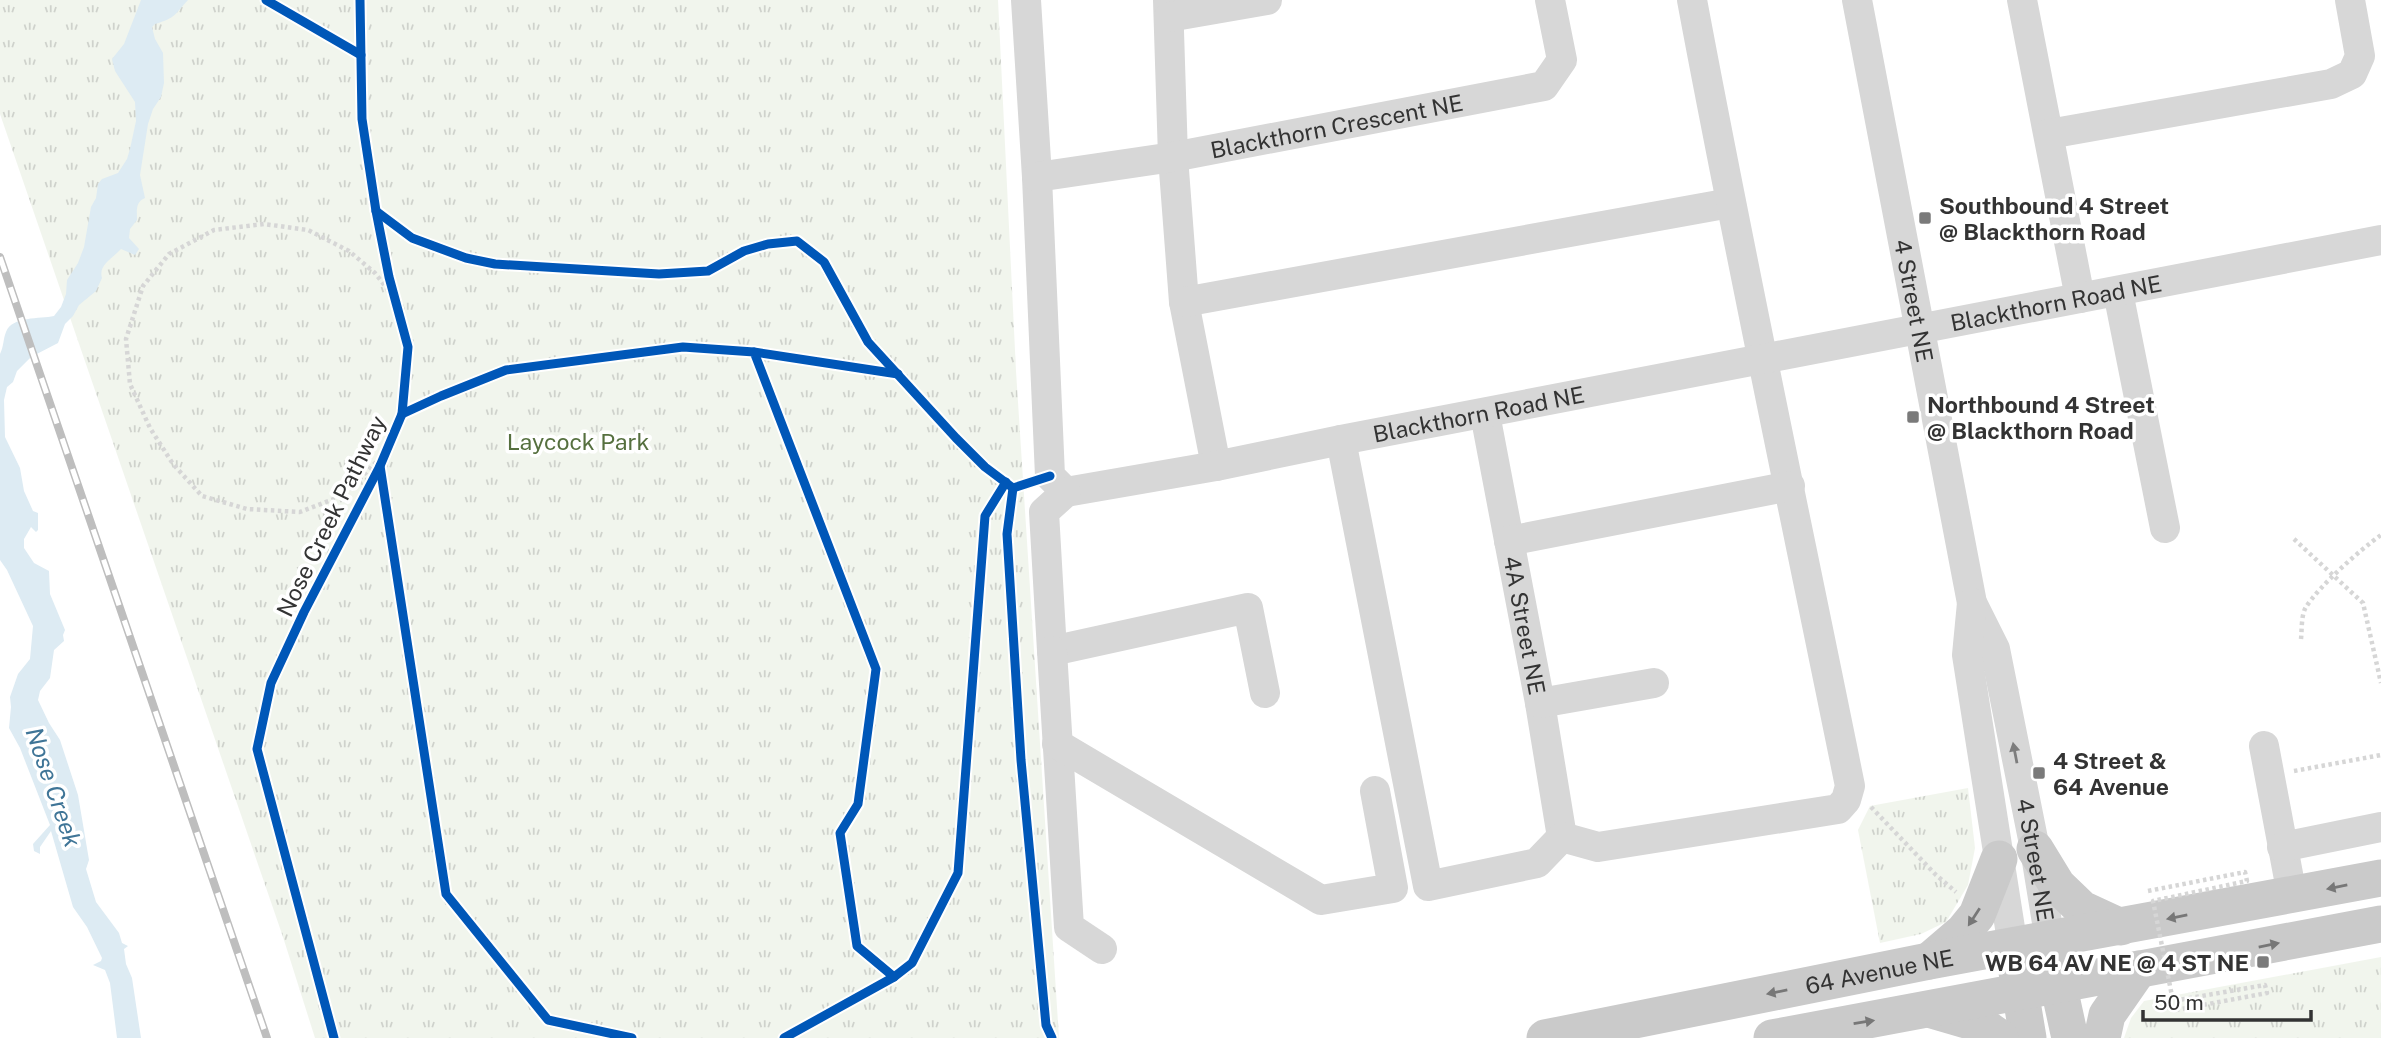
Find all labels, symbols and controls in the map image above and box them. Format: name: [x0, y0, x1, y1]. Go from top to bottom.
street label: Blackthorn Crescent NE: [1208, 88, 1465, 163]
place label: Southbound 4 Street @ Blackthorn Road: [1939, 192, 2169, 245]
marker: Southbound 4 Street @ Blackthorn Road: [1917, 210, 1933, 226]
street label: 4 Street NE: [1889, 237, 1939, 364]
street label: Blackthorn Road NE: [1948, 269, 2164, 336]
street label: Blackthorn Road NE: [1371, 380, 1587, 447]
place label: Northbound 4 Street @ Blackthorn Road: [1927, 391, 2155, 444]
marker: Northbound 4 Street @ Blackthorn Road: [1905, 409, 1921, 425]
street label: Nose Creek Pathway: [271, 411, 391, 621]
park label: Laycock Park: [507, 428, 649, 455]
street label: 4A Street NE: [1499, 554, 1552, 697]
water label: Nose Creek: [20, 723, 88, 851]
one-way arrow: [2009, 742, 2020, 764]
place label: 4 Street & 64 Avenue: [2053, 747, 2169, 800]
marker: 4 Street & 64 Avenue: [2031, 765, 2047, 781]
street label: 4 Street NE: [2012, 796, 2060, 923]
one-way arrow: [2326, 881, 2348, 892]
one-way arrow: [1967, 908, 1981, 926]
one-way arrow: [2166, 912, 2188, 923]
one-way arrow: [2258, 939, 2280, 950]
street label: 64 Avenue NE: [1803, 943, 1956, 999]
place label: WB 64 AV NE @ 4 ST NE: [1985, 949, 2249, 976]
marker: WB 64 AV NE @ 4 ST NE: [2255, 954, 2271, 970]
scale bar: [2143, 978, 2311, 1022]
one-way arrow: [1766, 986, 1788, 997]
text: 50 m: [2154, 990, 2204, 1015]
one-way arrow: [1853, 1016, 1875, 1027]

